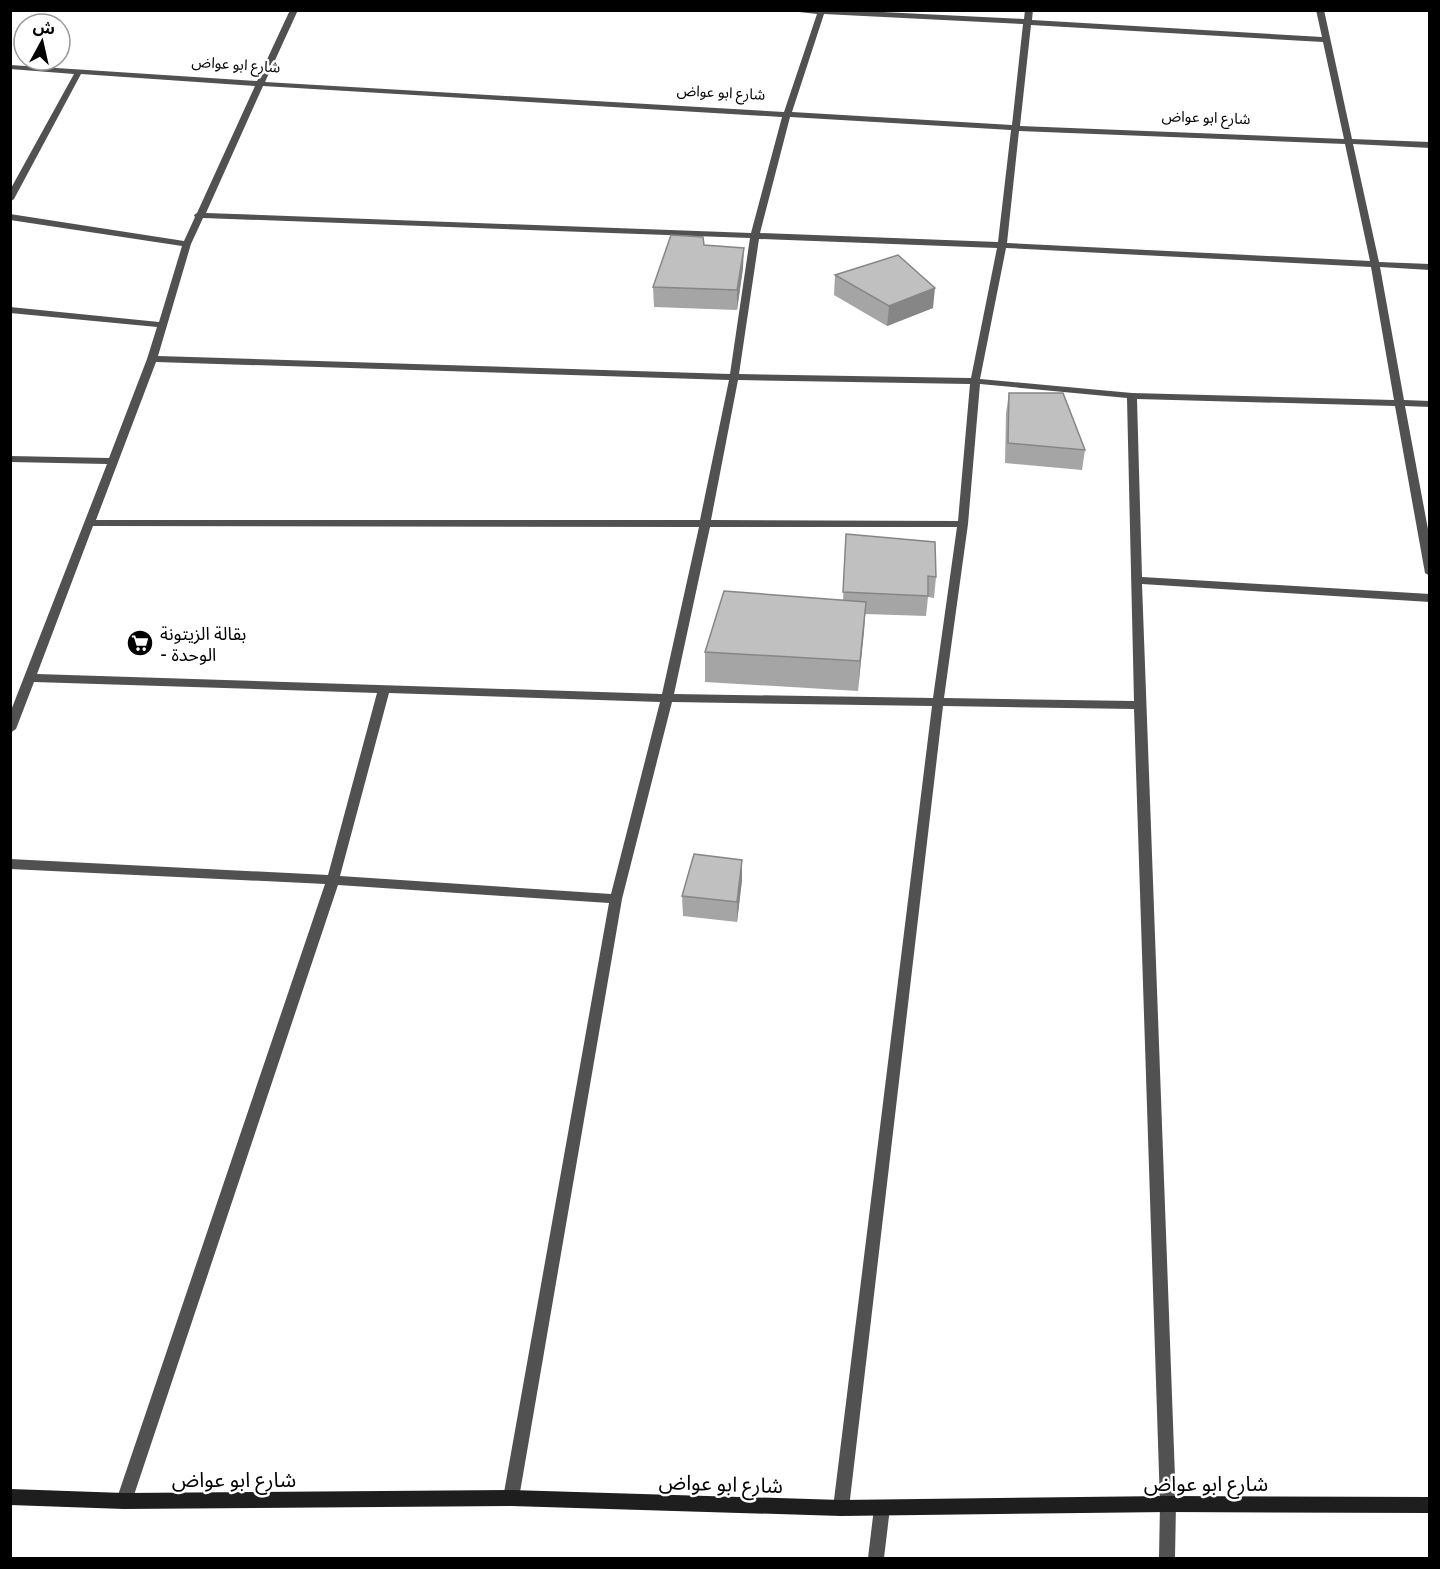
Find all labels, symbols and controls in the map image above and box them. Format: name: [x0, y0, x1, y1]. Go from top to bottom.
north arrow: [12, 12, 72, 72]
text: ش: [32, 16, 56, 39]
street label: شارع ابو عواض: [191, 51, 281, 80]
street label: شارع ابو عواض: [676, 80, 766, 107]
street label: شارع ابو عواض: [1161, 106, 1251, 131]
place label: بقالة الزيتونة - الوحدة: [160, 622, 246, 666]
supermarket icon: بقالة الزيتونة - الوحدة: [125, 628, 155, 658]
street label: شارع ابو عواض: [172, 1465, 296, 1495]
street label: شارع ابو عواض: [658, 1467, 784, 1501]
street label: شارع ابو عواض: [1144, 1469, 1268, 1499]

